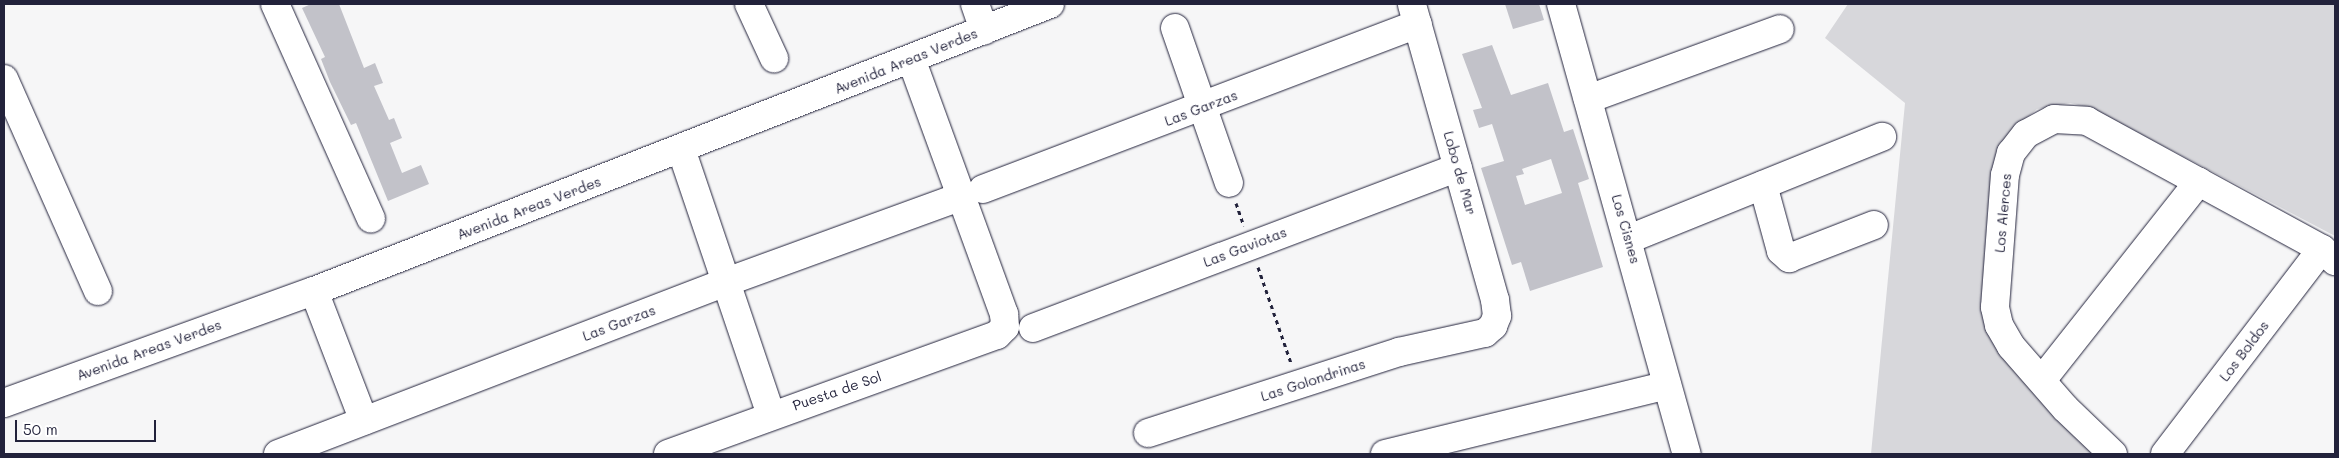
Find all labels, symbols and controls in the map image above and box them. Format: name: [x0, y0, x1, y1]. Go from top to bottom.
street label: Avenida Areas Verdes: [832, 25, 980, 97]
street label: Las Garzas: [1162, 86, 1240, 130]
street label: Lobo de Mar: [1440, 129, 1480, 217]
street label: Avenida Areas Verdes: [455, 173, 603, 243]
street label: Los Alerces: [1991, 173, 2015, 253]
street label: Los Cisnes: [1608, 192, 1644, 266]
street label: Las Gaviotas: [1201, 223, 1289, 271]
street label: Las Garzas: [580, 301, 658, 345]
street label: Avenida Areas Verdes: [74, 316, 224, 384]
street label: Los Boldos: [2216, 317, 2272, 385]
street label: Las Golondrinas: [1259, 355, 1367, 405]
street label: Puesta de Sol: [790, 368, 884, 414]
scale bar: [18, 410, 159, 442]
text: 50 m: [23, 419, 58, 439]

